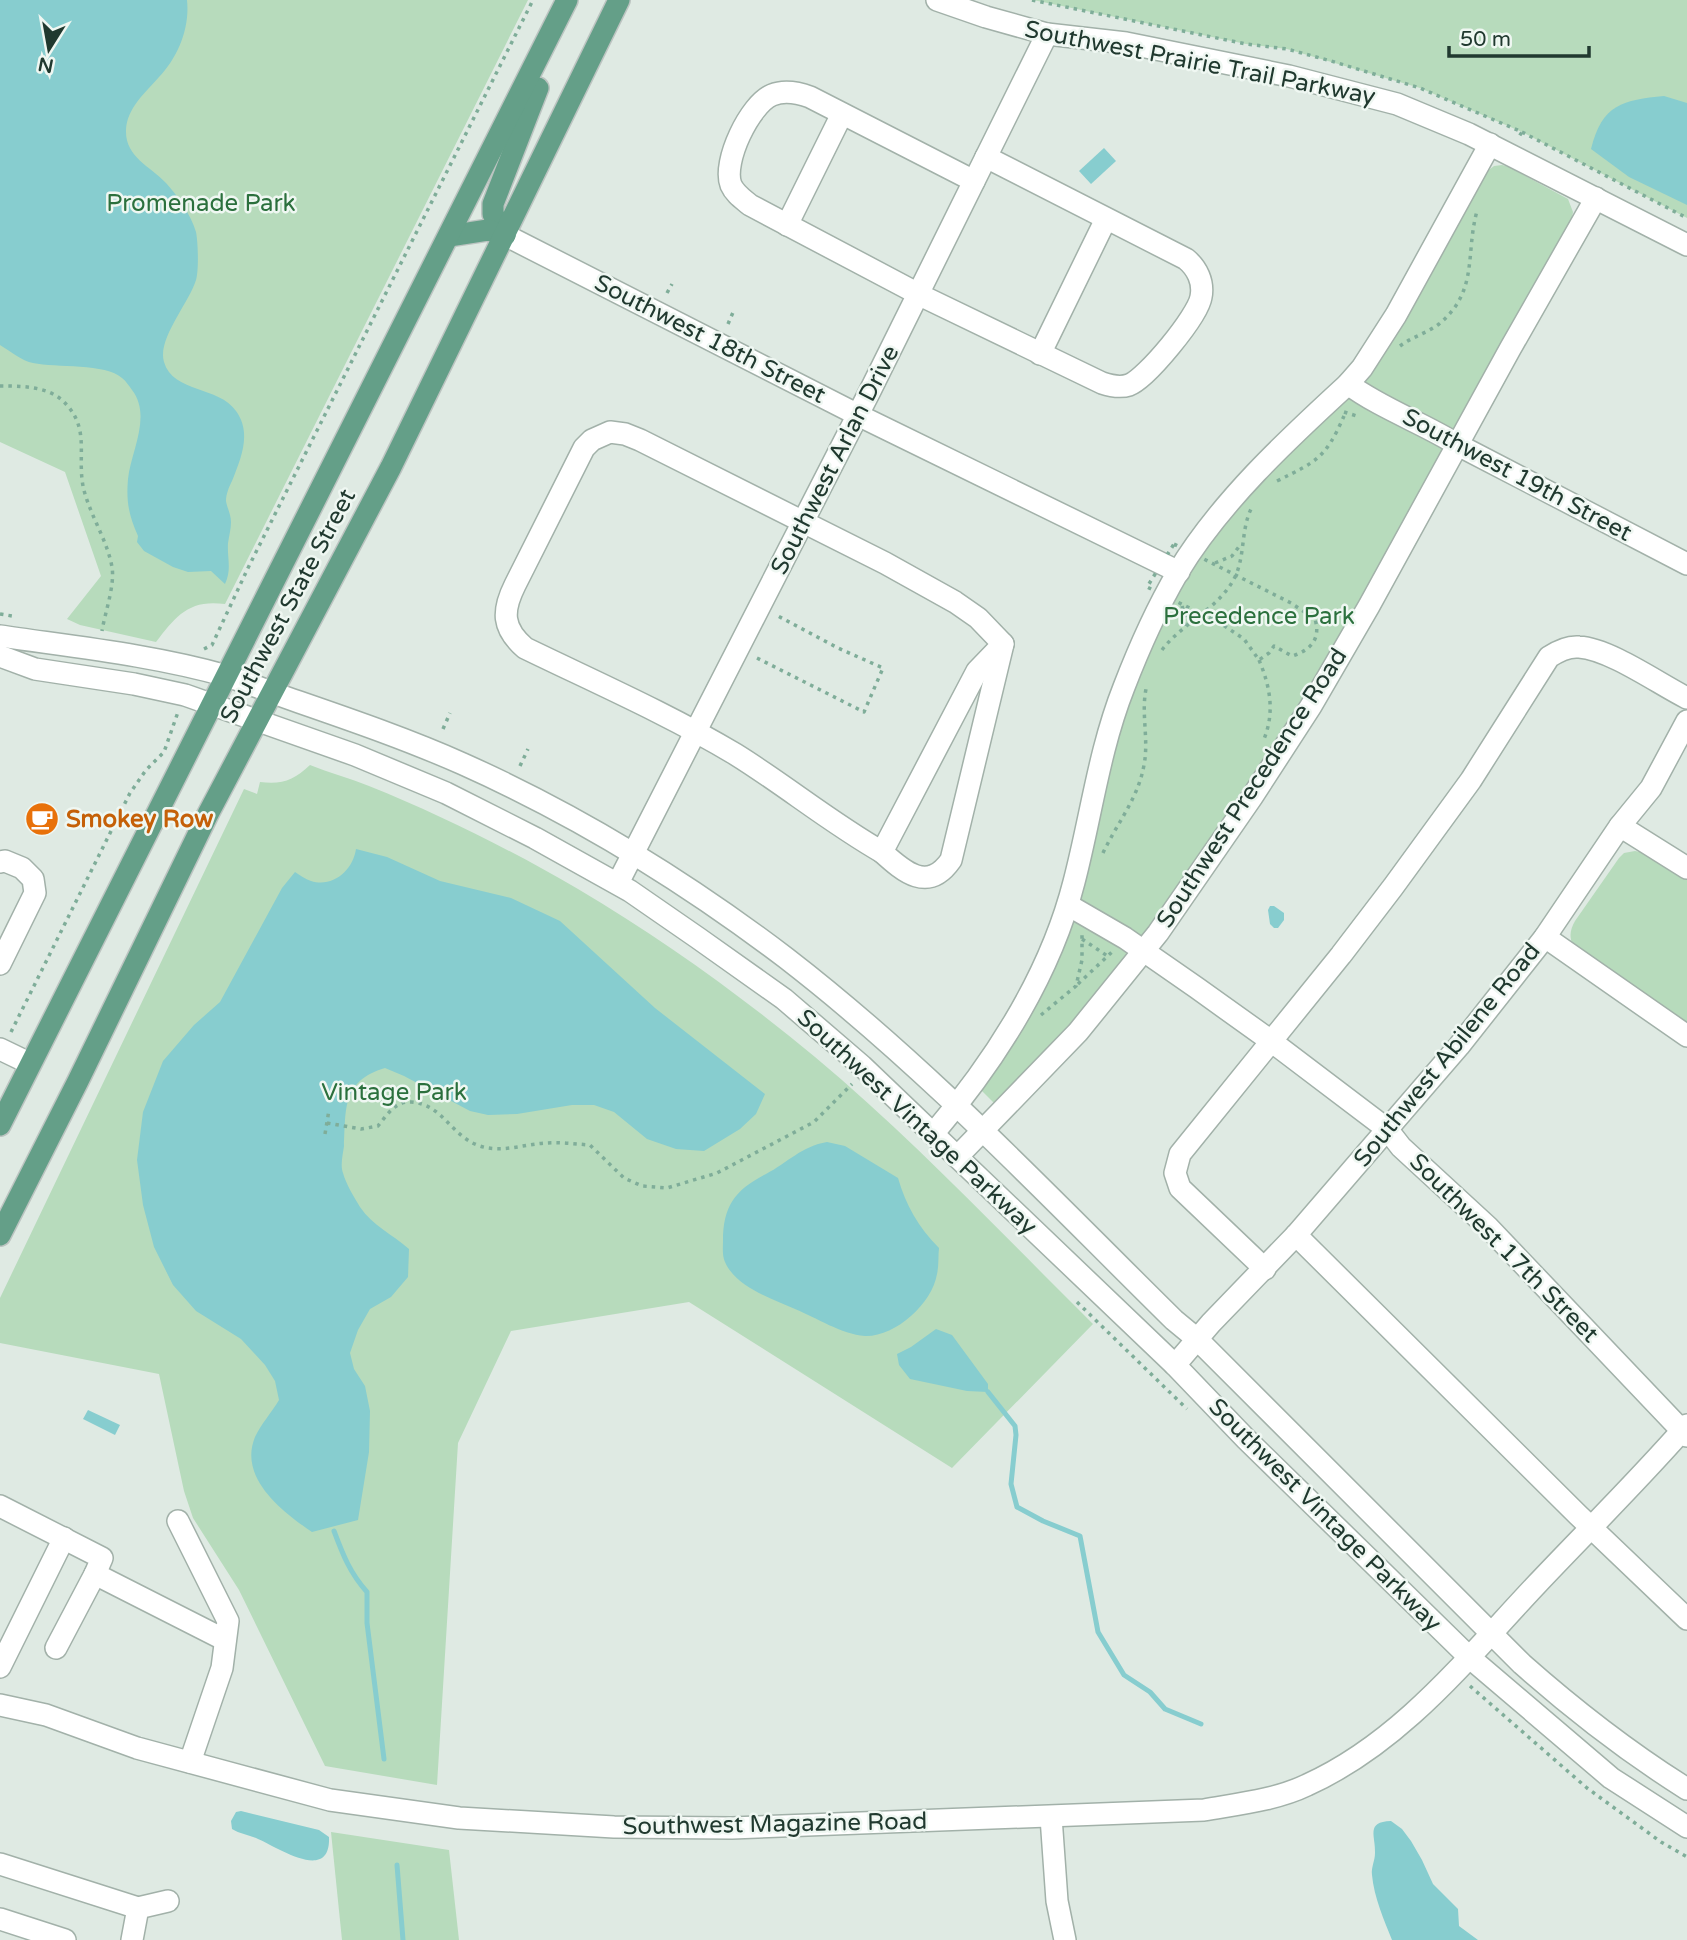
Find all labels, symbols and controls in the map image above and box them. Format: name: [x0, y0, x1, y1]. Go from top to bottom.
north arrow: [14, 14, 84, 84]
scale bar: [1449, 14, 1589, 58]
street label: Southwest Prairie Trail Parkway: [1022, 15, 1378, 111]
text: 50 m: [1460, 27, 1511, 52]
text: N: [36, 52, 56, 77]
park label: Promenade Park: [106, 189, 296, 218]
street label: Southwest 18th Street: [590, 268, 830, 410]
street label: Southwest Arlan Drive: [765, 341, 905, 579]
street label: Southwest 19th Street: [1397, 402, 1637, 548]
street label: Southwest State Street: [214, 484, 362, 728]
park label: Precedence Park: [1163, 602, 1355, 631]
street label: Southwest Precedence Road: [1151, 643, 1353, 933]
cafe icon: Smokey Row: [23, 800, 61, 838]
place label: Smokey Row: [66, 805, 213, 834]
street label: Southwest Abilene Road: [1348, 937, 1546, 1173]
street label: Southwest Vintage Parkway: [791, 1003, 1043, 1241]
park label: Vintage Park: [321, 1078, 467, 1107]
street label: Southwest 17th Street: [1403, 1147, 1605, 1349]
street label: Southwest Vintage Parkway: [1203, 1393, 1448, 1638]
street label: Southwest Magazine Road: [622, 1807, 928, 1841]

